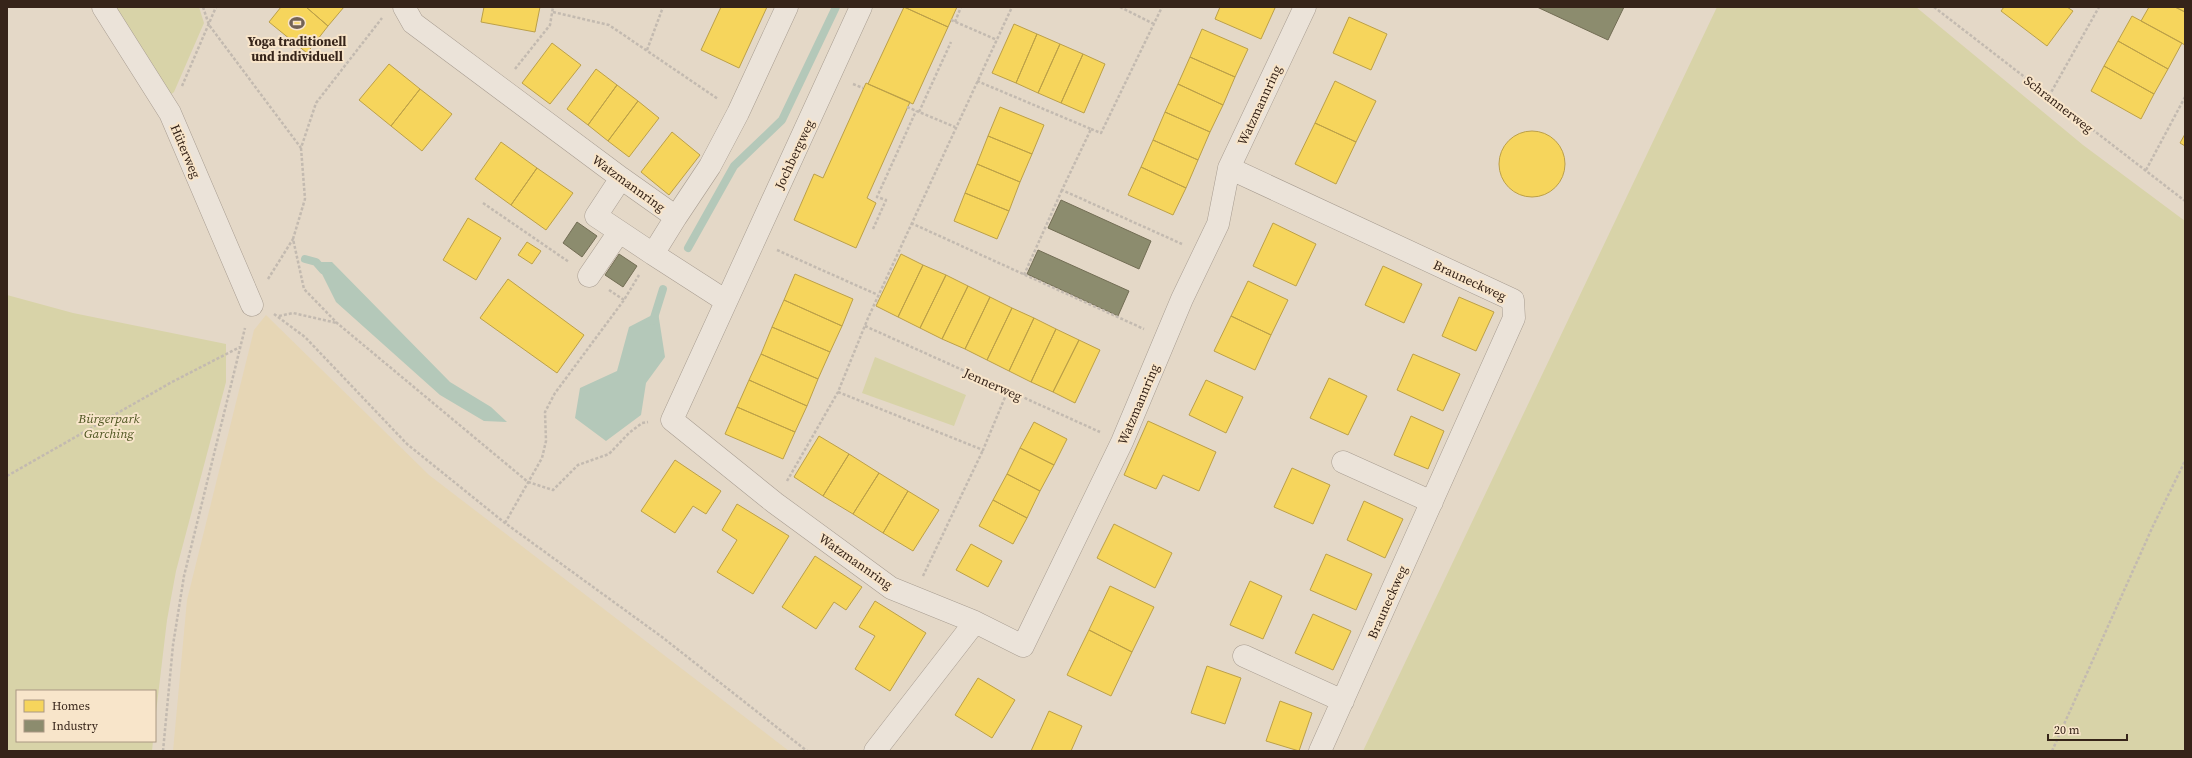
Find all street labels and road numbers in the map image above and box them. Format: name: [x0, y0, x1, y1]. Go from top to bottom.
street label: Watzmannring: [1233, 62, 1286, 148]
street label: Schrannerweg: [2021, 72, 2097, 137]
street label: Jochbergweg: [770, 116, 818, 193]
street label: Hüterweg: [167, 122, 205, 181]
street label: Watzmannring: [589, 151, 669, 216]
street label: Brauneckweg: [1431, 256, 1509, 305]
street label: Watzmannring: [1114, 361, 1163, 447]
street label: Jennerweg: [960, 364, 1025, 405]
street label: Watzmannring: [815, 530, 896, 593]
street label: Brauneckweg: [1364, 563, 1411, 642]

